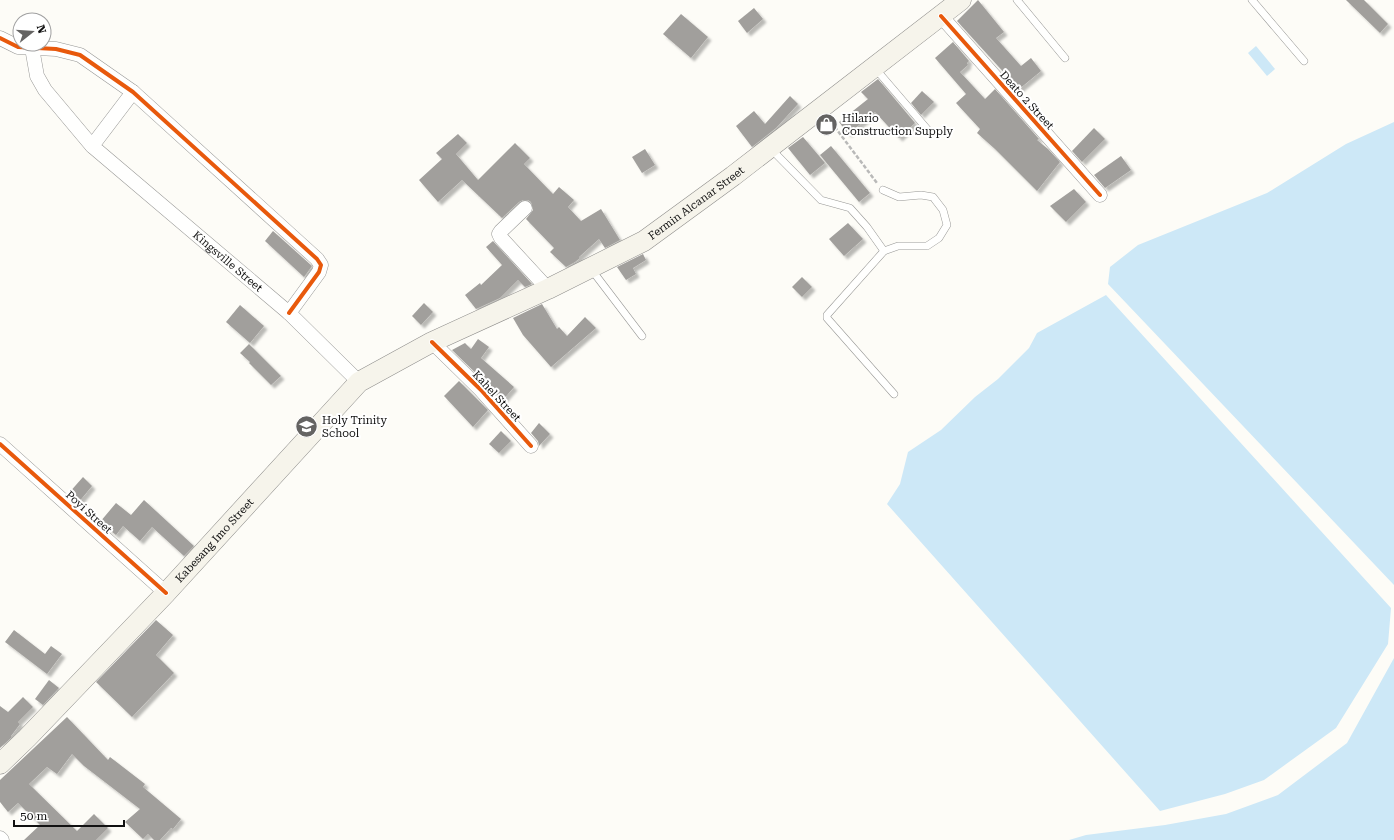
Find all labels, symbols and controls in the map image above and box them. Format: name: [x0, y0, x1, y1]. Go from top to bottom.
north arrow: [12, 12, 52, 52]
text: N: [34, 23, 49, 36]
street label: Deato 2 Street: [997, 68, 1056, 132]
shop icon: Hilario Construction Supply: [813, 111, 839, 137]
place label: Hilario Construction Supply: [842, 112, 953, 138]
street label: Fermin Alcanar Street: [646, 164, 747, 243]
street label: Kingsville Street: [190, 228, 265, 295]
street label: Kahel Street: [470, 368, 523, 424]
school or university icon: Holy Trinity School: [294, 413, 320, 439]
place label: Holy Trinity School: [322, 414, 388, 440]
street label: Poyi Street: [63, 488, 114, 537]
street label: Kabesang Imo Street: [173, 496, 257, 585]
scale bar: [14, 802, 124, 828]
text: 50 m: [20, 809, 47, 823]

